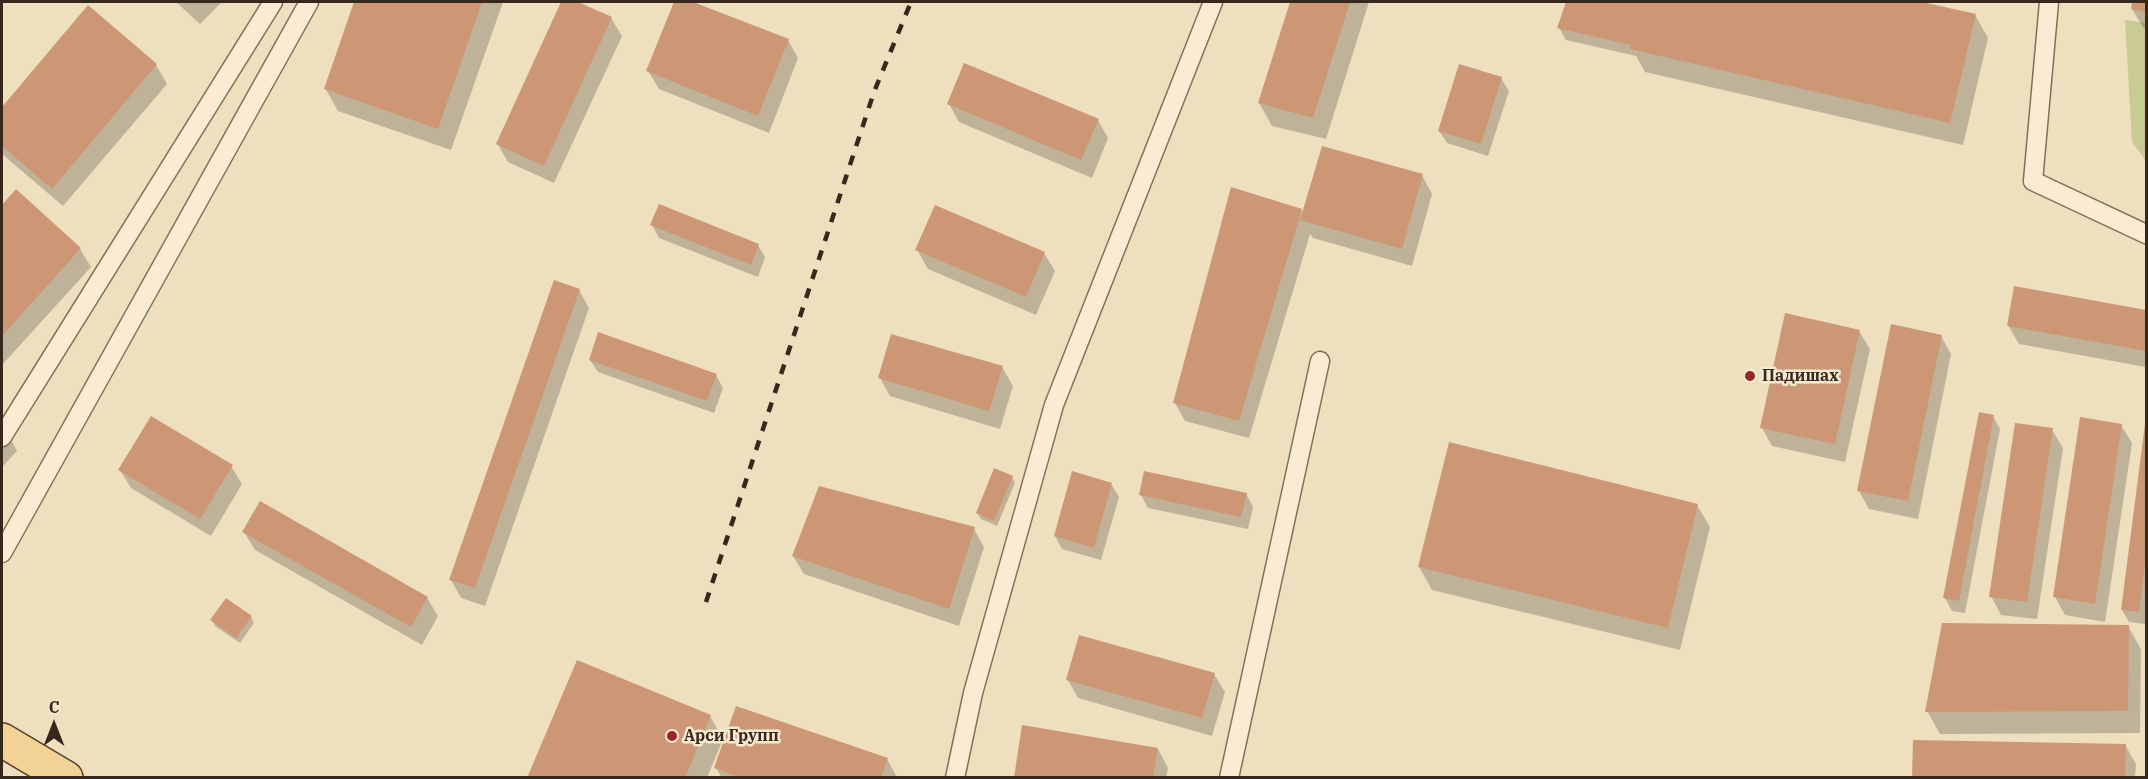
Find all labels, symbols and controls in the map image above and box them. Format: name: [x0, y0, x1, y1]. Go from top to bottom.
place label: Падишах: [1762, 366, 1839, 386]
marker: Падишах: [1743, 369, 1757, 383]
north arrow: [24, 695, 84, 755]
text: С: [49, 697, 59, 717]
place label: Арси Групп: [684, 726, 779, 746]
marker: Арси Групп: [665, 729, 679, 743]

